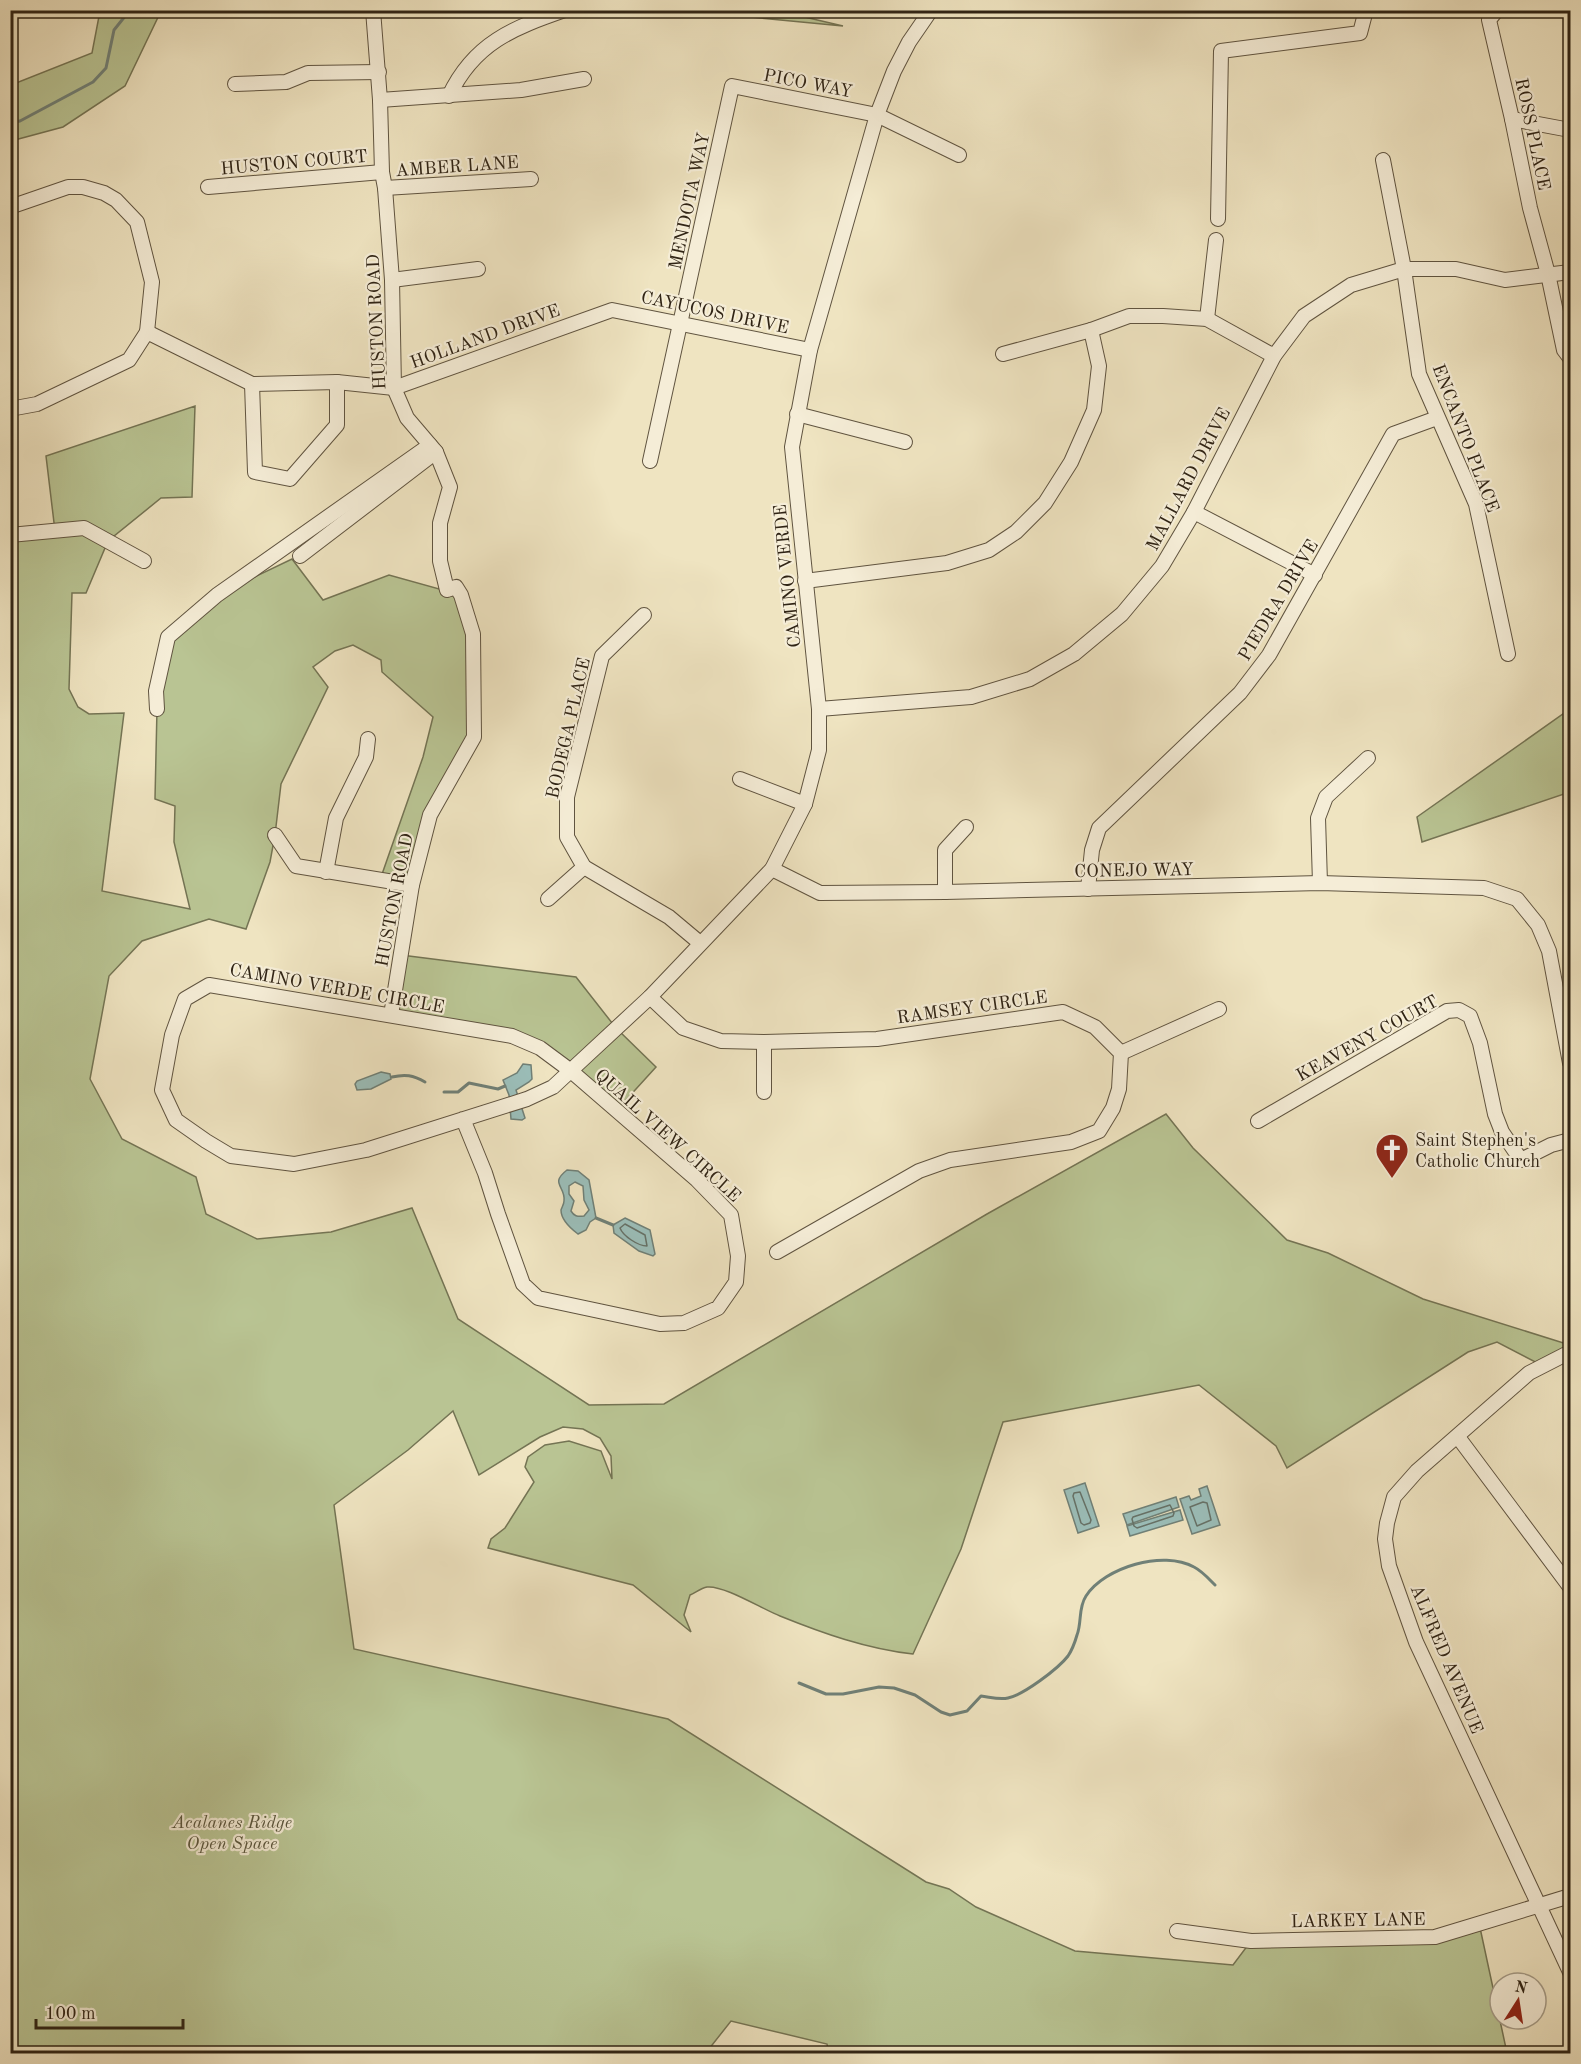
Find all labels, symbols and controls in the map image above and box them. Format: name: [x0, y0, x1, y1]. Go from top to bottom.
street label: PICO WAY: [762, 67, 854, 101]
street label: ROSS PLACE: [1511, 76, 1553, 192]
street label: MENDOTA WAY: [667, 131, 713, 271]
street label: HUSTON COURT: [220, 148, 368, 178]
street label: AMBER LANE: [395, 154, 519, 180]
street label: HUSTON ROAD: [364, 254, 390, 390]
street label: CAYUCOS DRIVE: [639, 289, 790, 337]
street label: HOLLAND DRIVE: [408, 301, 563, 372]
street label: ENCANTO PLACE: [1428, 362, 1502, 515]
street label: MALLARD DRIVE: [1144, 405, 1234, 554]
street label: CAMINO VERDE: [772, 503, 804, 649]
street label: PIEDRA DRIVE: [1236, 537, 1322, 664]
street label: BODEGA PLACE: [544, 656, 594, 801]
street label: HUSTON ROAD: [373, 832, 417, 969]
street label: CONEJO WAY: [1074, 861, 1194, 881]
street label: CAMINO VERDE CIRCLE: [228, 961, 446, 1017]
street label: RAMSEY CIRCLE: [896, 988, 1049, 1027]
street label: KEAVENY COURT: [1294, 992, 1441, 1085]
street label: QUAIL VIEW CIRCLE: [591, 1066, 744, 1206]
church icon: Saint Stephen's Catholic Church: [1374, 1132, 1410, 1179]
place label: Saint Stephen's Catholic Church: [1415, 1132, 1540, 1171]
street label: ALFRED AVENUE: [1407, 1582, 1486, 1736]
park label: Acalanes Ridge Open Space: [171, 1814, 292, 1853]
street label: LARKEY LANE: [1290, 1911, 1426, 1931]
north arrow: [1488, 1971, 1548, 2031]
text: N: [1513, 1979, 1529, 1998]
scale bar: [36, 1992, 183, 2030]
text: 100 m: [45, 2005, 96, 2023]

